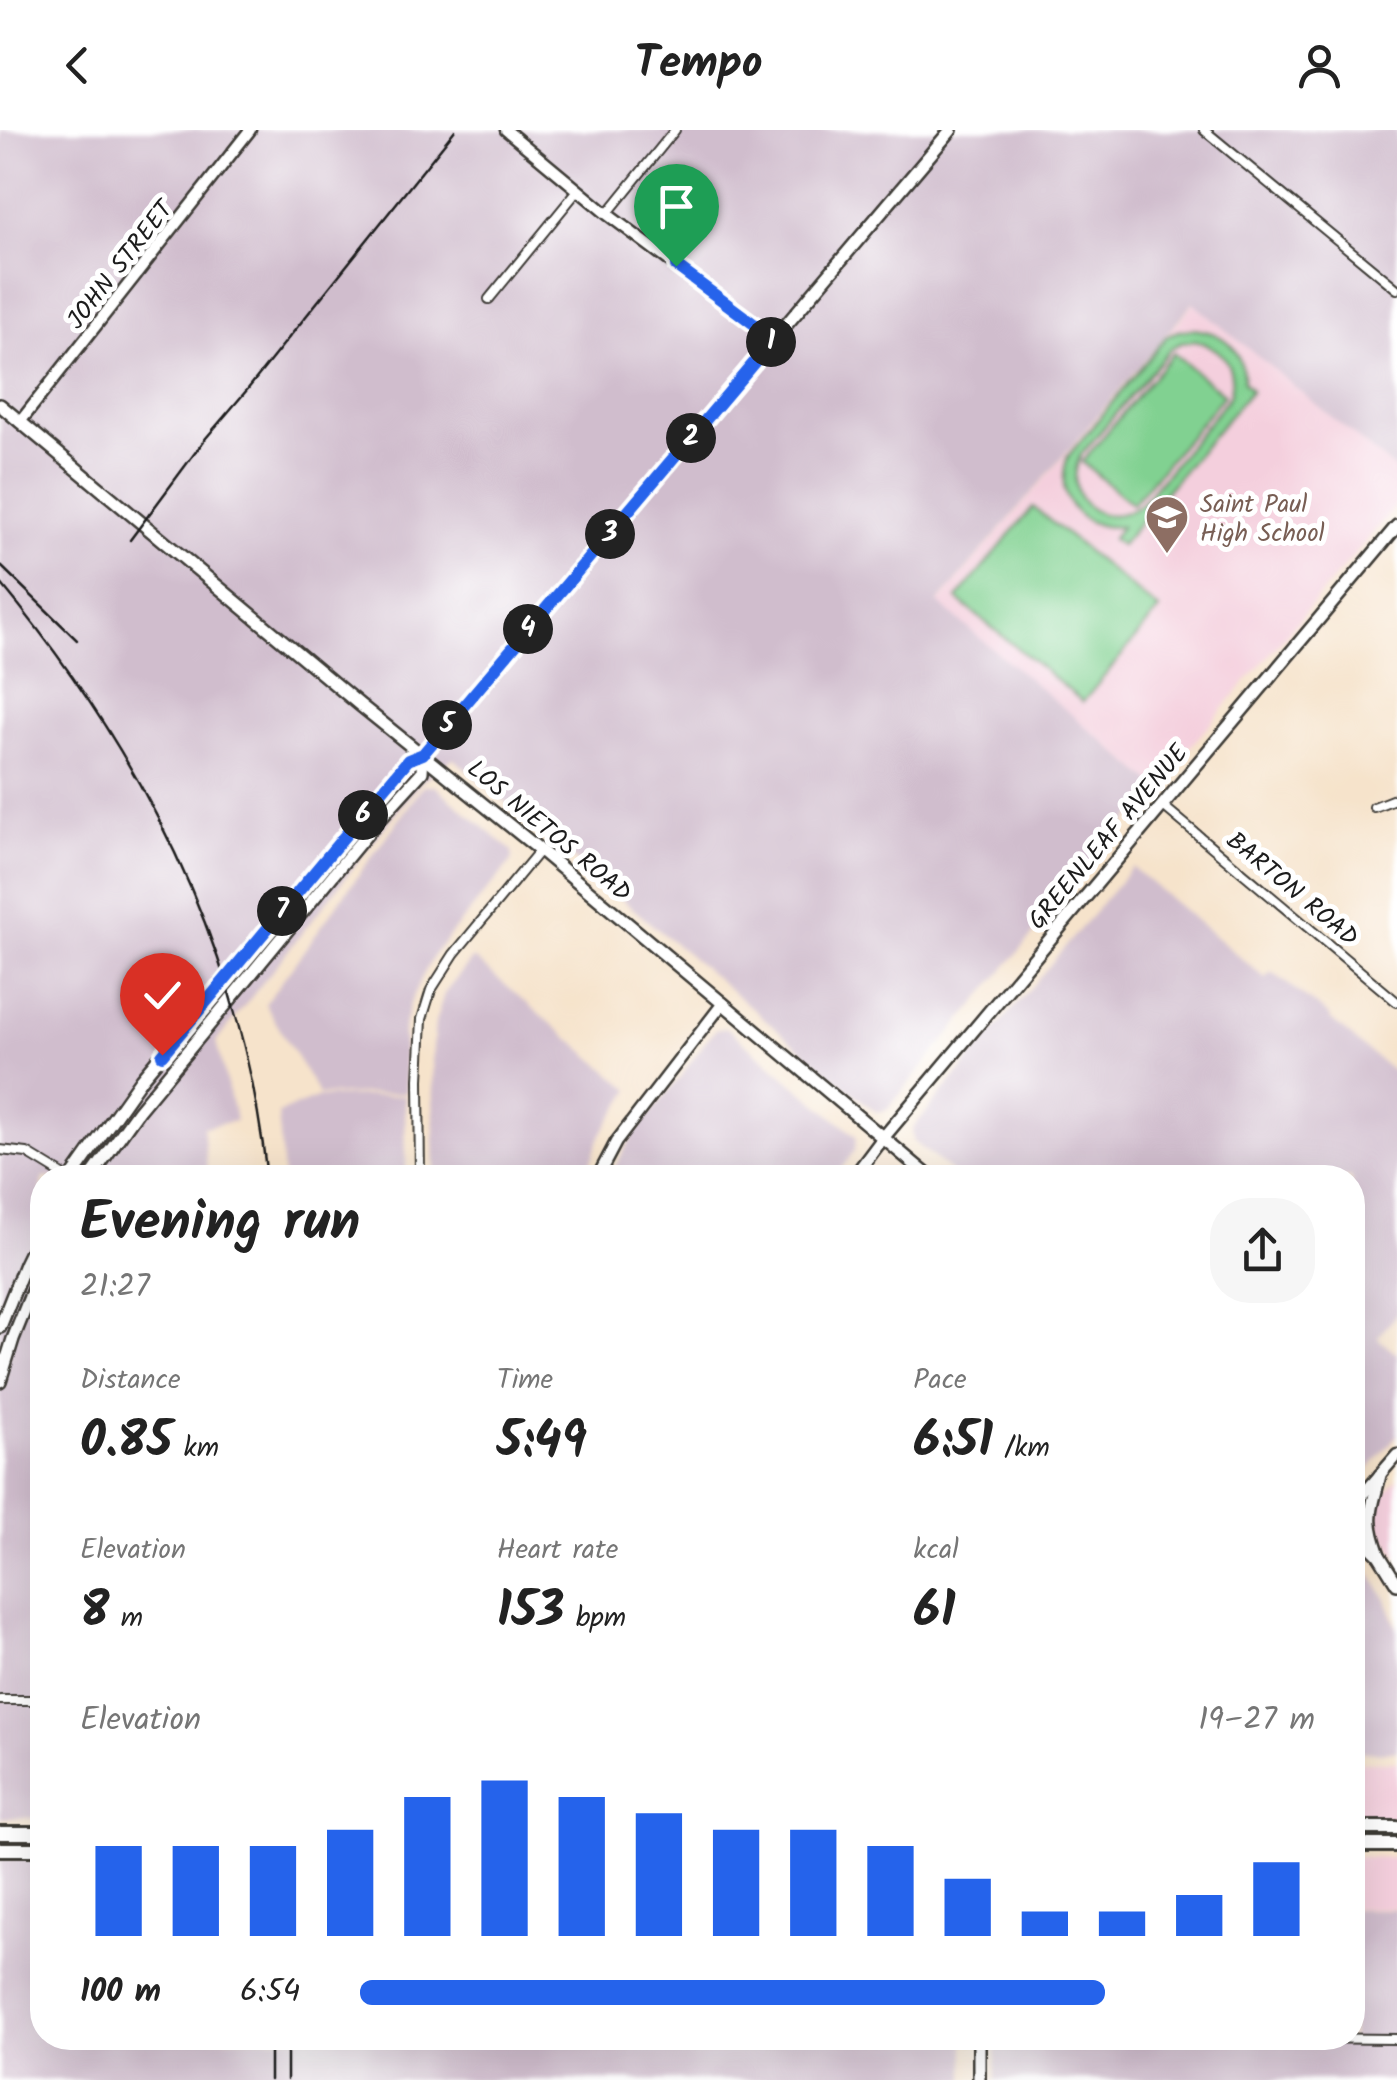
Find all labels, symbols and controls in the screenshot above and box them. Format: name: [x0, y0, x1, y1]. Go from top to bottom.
text: Tempo: [634, 29, 763, 101]
icon: back: [50, 38, 105, 93]
icon: person: [1292, 38, 1347, 93]
pin: [634, 164, 719, 267]
icon: arrive: [649, 179, 704, 234]
street label: JOHN STREET: [57, 190, 186, 338]
pin: 1: [746, 317, 796, 367]
text: 1: [767, 319, 775, 364]
pin: 2: [666, 413, 716, 463]
text: 2: [683, 415, 699, 460]
place label: Saint Paul High School: [1200, 485, 1325, 554]
school or university icon: Saint Paul High School: [1144, 494, 1190, 555]
pin: 3: [585, 509, 635, 559]
text: 3: [602, 511, 618, 556]
pin: 4: [503, 604, 553, 654]
text: 4: [520, 606, 536, 651]
pin: 5: [422, 700, 472, 750]
text: 5: [440, 702, 454, 747]
street label: GREENLEAF AVENUE: [1019, 734, 1199, 939]
street label: LOS NIETOS ROAD: [457, 750, 640, 913]
pin: 6: [338, 790, 388, 840]
text: 6: [355, 792, 371, 837]
street label: BARTON ROAD: [1217, 822, 1367, 957]
pin: 7: [257, 886, 307, 936]
text: 7: [275, 888, 289, 933]
pin: [120, 953, 205, 1056]
icon: check: [135, 968, 190, 1023]
text: Evening run: [80, 1181, 360, 1268]
button: share: [1210, 1198, 1315, 1303]
text: 21:27: [80, 1262, 150, 1313]
text: Distance: [80, 1358, 181, 1403]
text: Time: [497, 1358, 553, 1403]
text: Pace: [913, 1358, 967, 1403]
text: 0.85: [80, 1403, 172, 1483]
text: 5:49: [497, 1403, 587, 1483]
text: 6:51: [913, 1403, 993, 1483]
text: km: [172, 1426, 219, 1471]
text: /km: [993, 1426, 1050, 1471]
text: Elevation: [80, 1528, 186, 1573]
text: Heart rate: [497, 1528, 618, 1573]
text: kcal: [913, 1528, 959, 1573]
text: 8: [80, 1573, 110, 1653]
text: 153: [497, 1573, 564, 1653]
text: 61: [913, 1573, 956, 1653]
text: m: [110, 1596, 143, 1641]
text: bpm: [564, 1596, 626, 1641]
text: Elevation: [80, 1695, 201, 1746]
text: 19–27 m: [1198, 1695, 1315, 1746]
text: 100 m: [80, 1967, 161, 2018]
text: 6:54: [240, 1967, 300, 2018]

